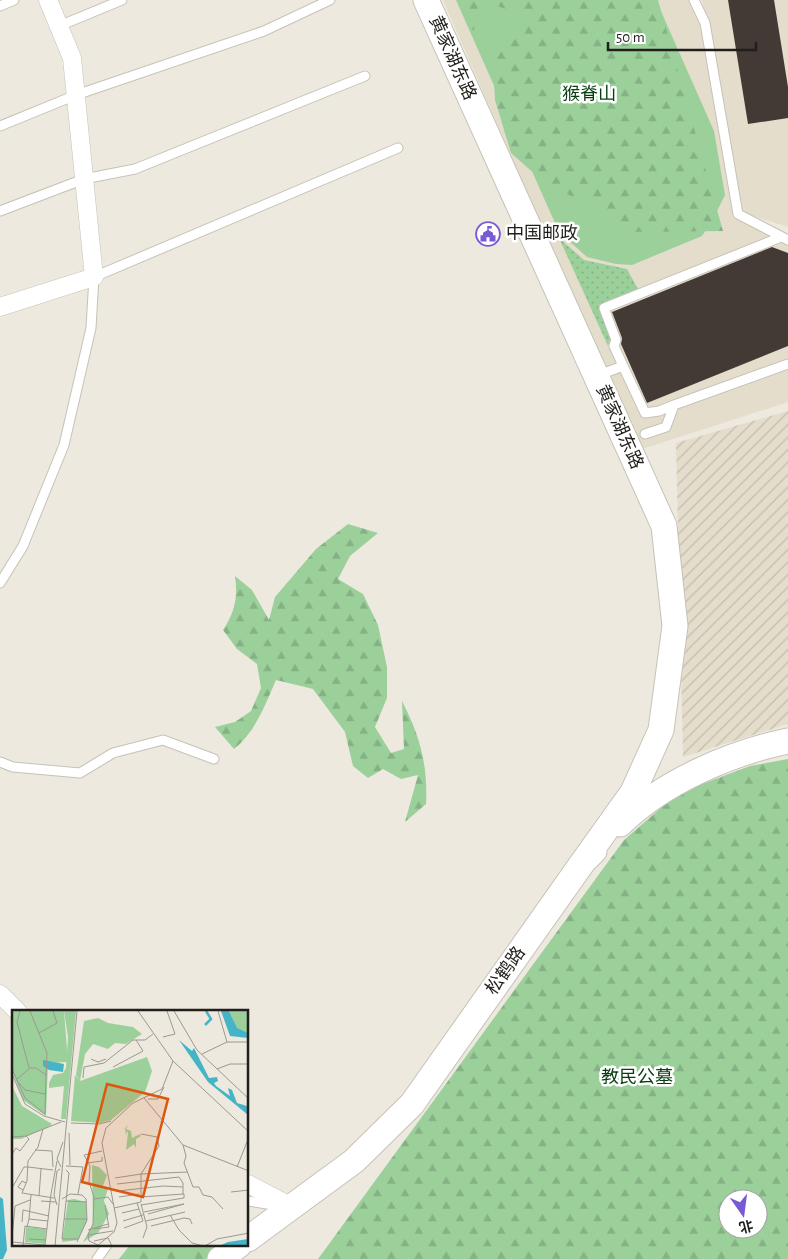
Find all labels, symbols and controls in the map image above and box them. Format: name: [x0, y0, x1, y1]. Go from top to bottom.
street label: 黄家湖东路: [425, 12, 480, 103]
scale bar: [608, 20, 756, 52]
text: 50 m: [616, 30, 645, 45]
park label: 猴脊山: [562, 84, 616, 104]
public building icon: 中国邮政: [475, 221, 501, 247]
place label: 中国邮政: [506, 223, 578, 243]
street label: 黄家湖东路: [592, 381, 647, 472]
street label: 松鹤路: [482, 943, 529, 998]
inset map: [12, 1010, 249, 1246]
park label: 教民公墓: [601, 1067, 673, 1087]
north arrow: [718, 1189, 768, 1239]
text: 北: [737, 1217, 755, 1235]

